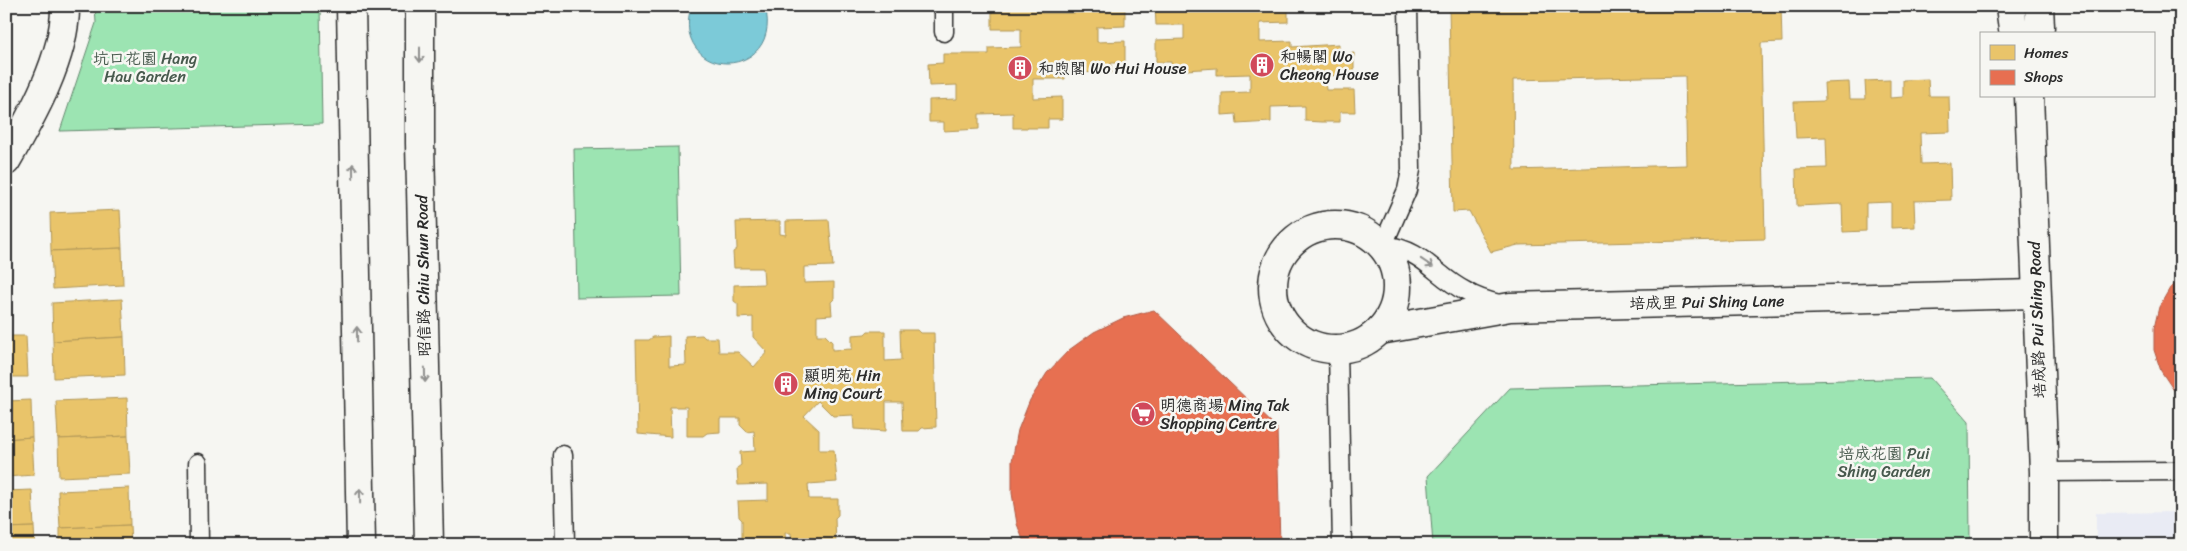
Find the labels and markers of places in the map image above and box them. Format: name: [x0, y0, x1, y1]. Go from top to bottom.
place label: 和暢閣 Wo Cheong House: [1280, 42, 1379, 89]
building icon: 和暢閣 Wo Cheong House: [1249, 52, 1275, 78]
place label: 和煦閣 Wo Hui House: [1038, 54, 1187, 83]
building icon: 和煦閣 Wo Hui House: [1007, 55, 1033, 81]
place label: 顯明苑 Hin Ming Court: [804, 361, 883, 408]
building icon: 顯明苑 Hin Ming Court: [773, 371, 799, 397]
place label: 明德商場 Ming Tak Shopping Centre: [1160, 391, 1290, 438]
supermarket icon: 明德商場 Ming Tak Shopping Centre: [1130, 401, 1156, 427]

